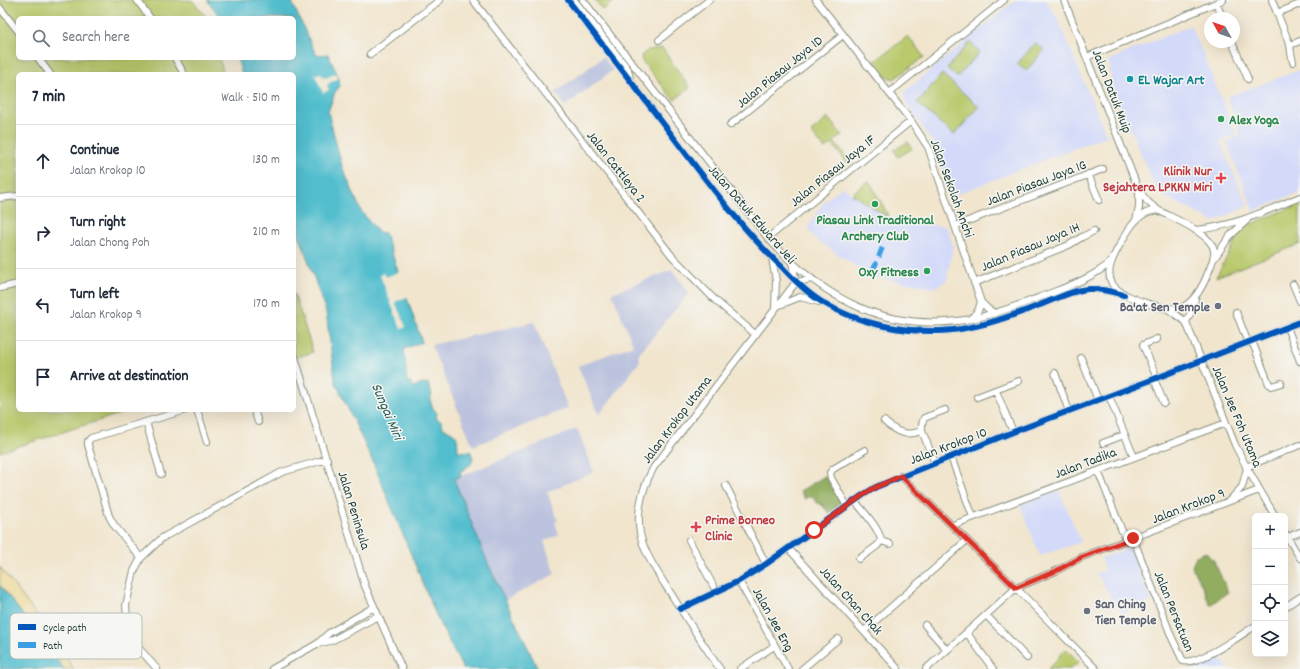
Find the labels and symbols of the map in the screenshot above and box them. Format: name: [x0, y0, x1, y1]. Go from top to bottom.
north arrow: [1204, 12, 1240, 48]
street label: Jalan Piasau Jaya 1D: [733, 31, 828, 114]
street label: Jalan Datuk Muip: [1086, 47, 1136, 137]
place label: EL Wajar Art: [1138, 71, 1205, 91]
marker: EL Wajar Art: [1125, 74, 1135, 84]
place label: Alex Yoga: [1229, 111, 1280, 131]
marker: Alex Yoga: [1216, 114, 1226, 124]
street label: Jalan Cattleya 2: [581, 127, 650, 207]
street label: Jalan Piasau Jaya 1F: [786, 130, 881, 212]
street label: Jalan Sekolah Anchi: [924, 137, 978, 241]
street label: Jalan Piasau Jaya 1G: [984, 156, 1090, 212]
street label: Jalan Datuk Edward Jeli: [703, 161, 801, 270]
place label: Klinik Nur Sejahtera LPKKN Miri: [1103, 162, 1213, 198]
marker: Klinik Nur Sejahtera LPKKN Miri: [1215, 172, 1227, 184]
marker: Piasau Link Traditional Archery Club: [870, 199, 880, 209]
place label: Piasau Link Traditional Archery Club: [816, 211, 935, 247]
street label: Jalan Piasau Jaya 1H: [978, 218, 1083, 278]
place label: Oxy Fitness: [859, 263, 919, 283]
marker: Oxy Fitness: [922, 266, 932, 276]
place label: Ba'at Sen Temple: [1120, 298, 1210, 318]
marker: Ba'at Sen Temple: [1213, 301, 1223, 311]
street label: Jalan Jee Foh Utama: [1206, 363, 1267, 471]
street label: Jalan Krokop Utama: [638, 372, 718, 468]
water label: Sungai Miri: [364, 380, 409, 446]
street label: Jalan Krokop 10: [907, 423, 990, 471]
street label: Jalan Tadika: [1052, 443, 1120, 485]
street label: Jalan Peninsula: [332, 469, 375, 553]
street label: Jalan Krokop 9: [1149, 484, 1228, 530]
place label: Prime Borneo Clinic: [705, 511, 775, 547]
marker: Prime Borneo Clinic: [690, 521, 702, 533]
route start: [805, 521, 823, 539]
route end: [1124, 529, 1142, 547]
street label: Jalan Chan Chak: [814, 563, 887, 640]
street label: Jalan Persatuan: [1148, 568, 1198, 655]
street label: Jalan Jee Eng: [746, 584, 798, 656]
place label: San Ching Tien Temple: [1095, 595, 1156, 631]
marker: San Ching Tien Temple: [1082, 606, 1092, 616]
legend: [10, 613, 142, 659]
text: Cycle path: [43, 621, 87, 637]
text: Path: [43, 639, 62, 655]

